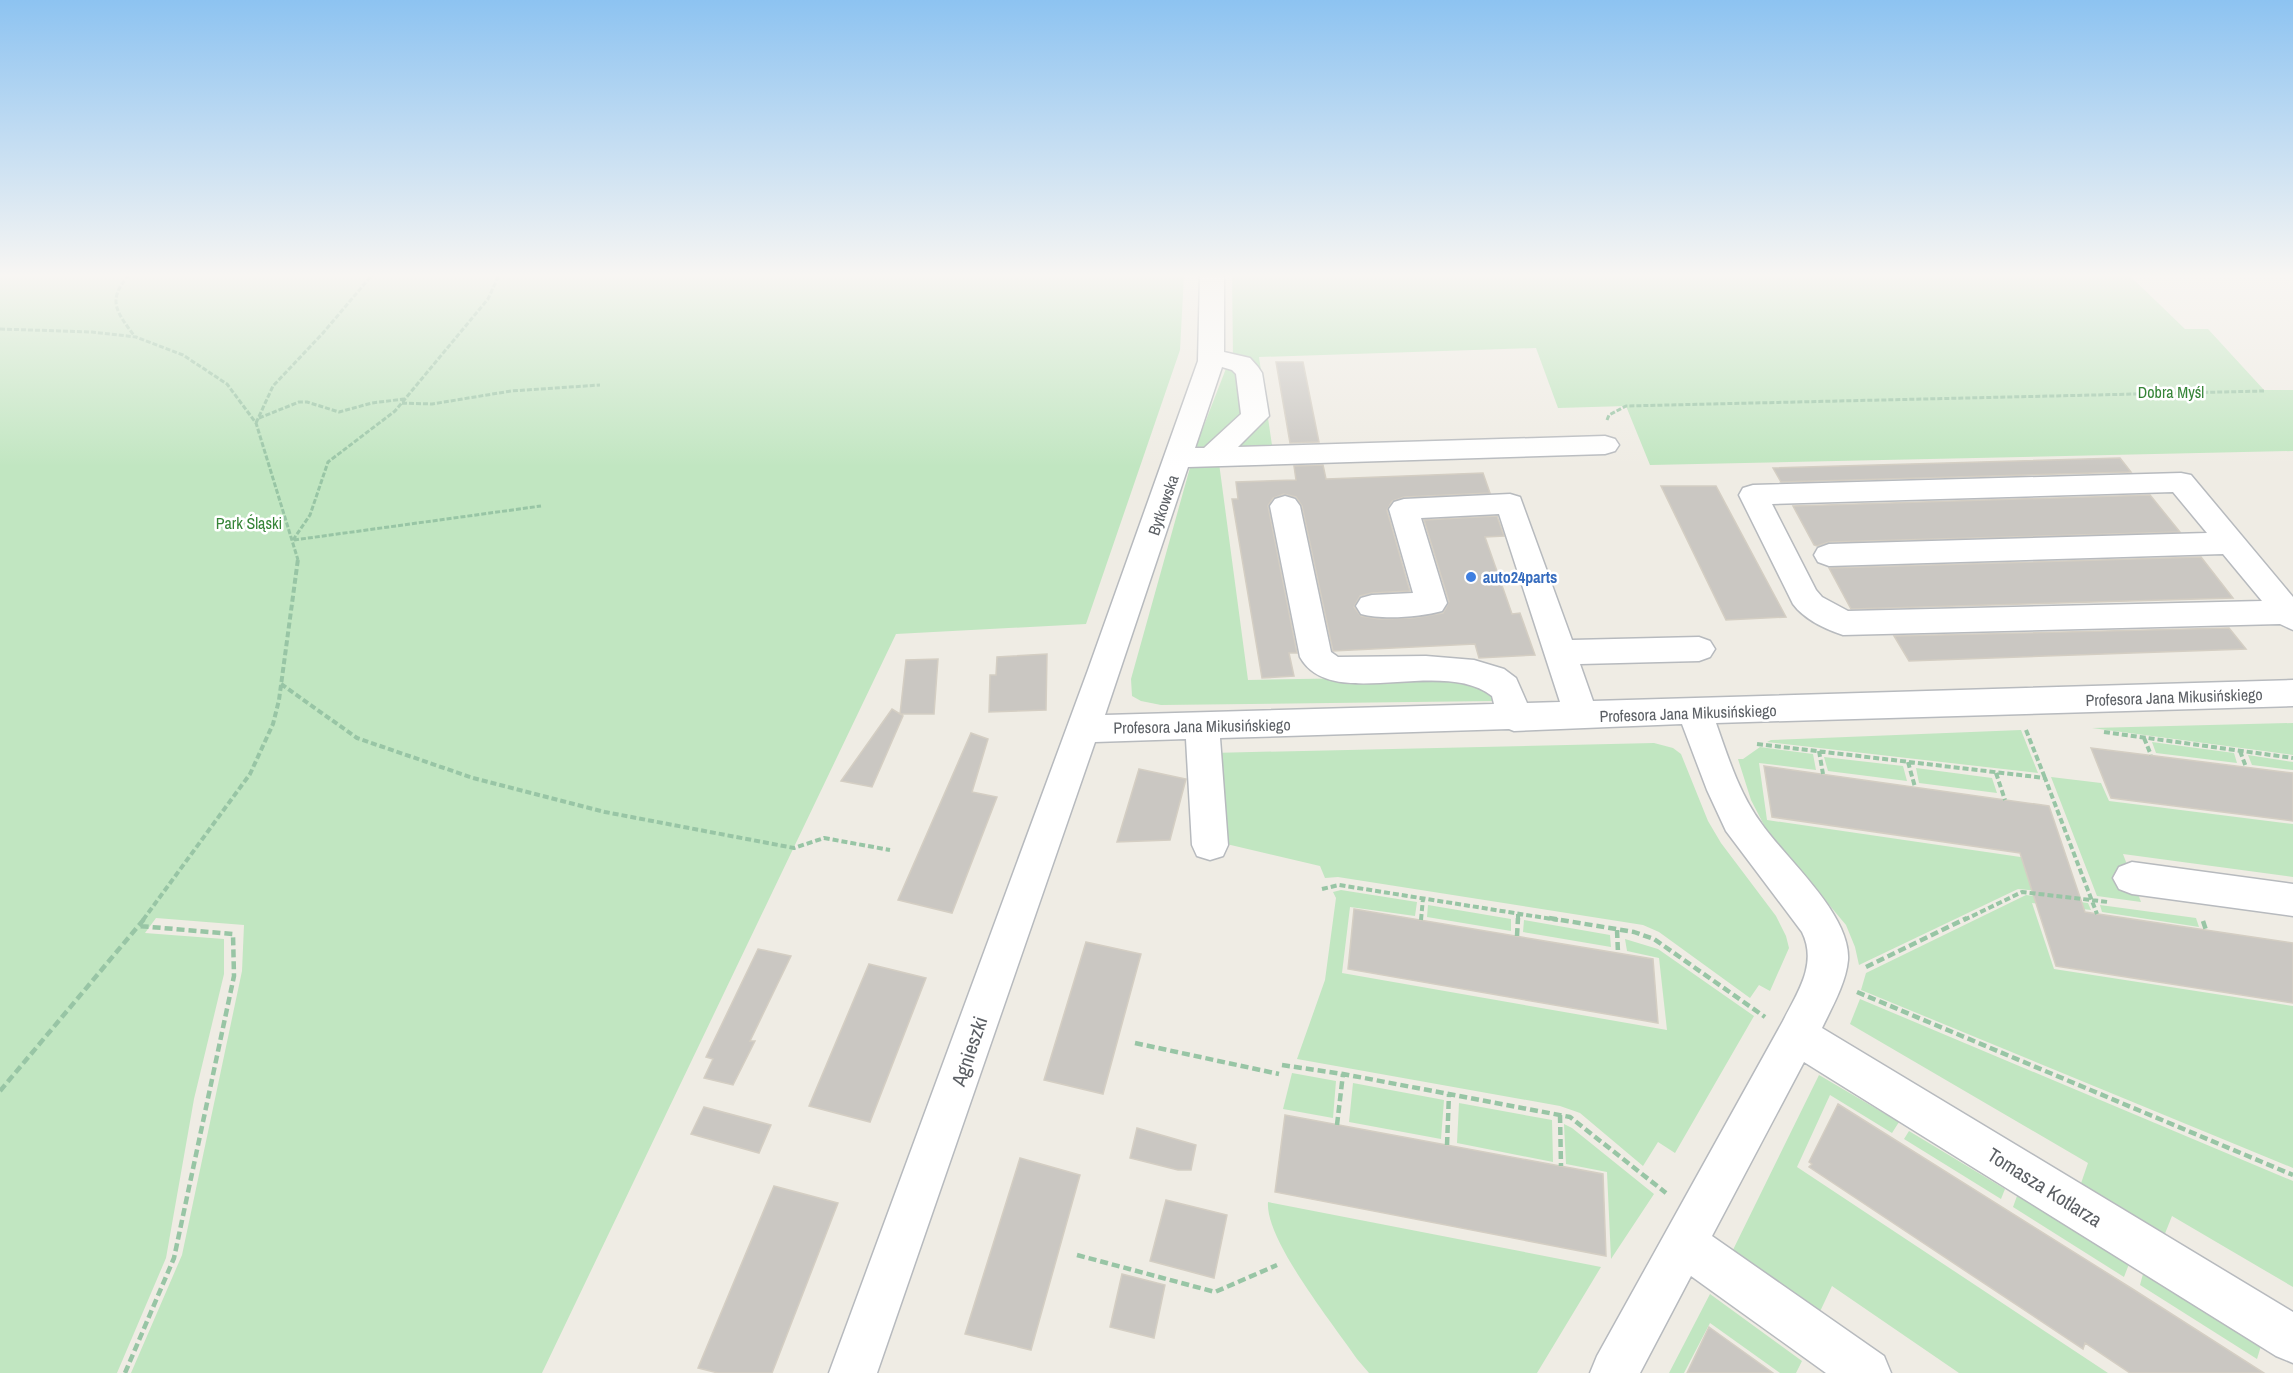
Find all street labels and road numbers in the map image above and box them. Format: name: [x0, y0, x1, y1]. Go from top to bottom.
street label: Bytkowska: [1142, 471, 1184, 538]
street label: Profesora Jana Mikusińskiego: [2085, 683, 2263, 711]
street label: Profesora Jana Mikusińskiego: [1599, 699, 1777, 727]
street label: Profesora Jana Mikusińskiego: [1113, 713, 1291, 739]
street label: Agnieszki: [944, 1013, 993, 1090]
street label: Tomasza Kotlarza: [1983, 1141, 2107, 1233]

